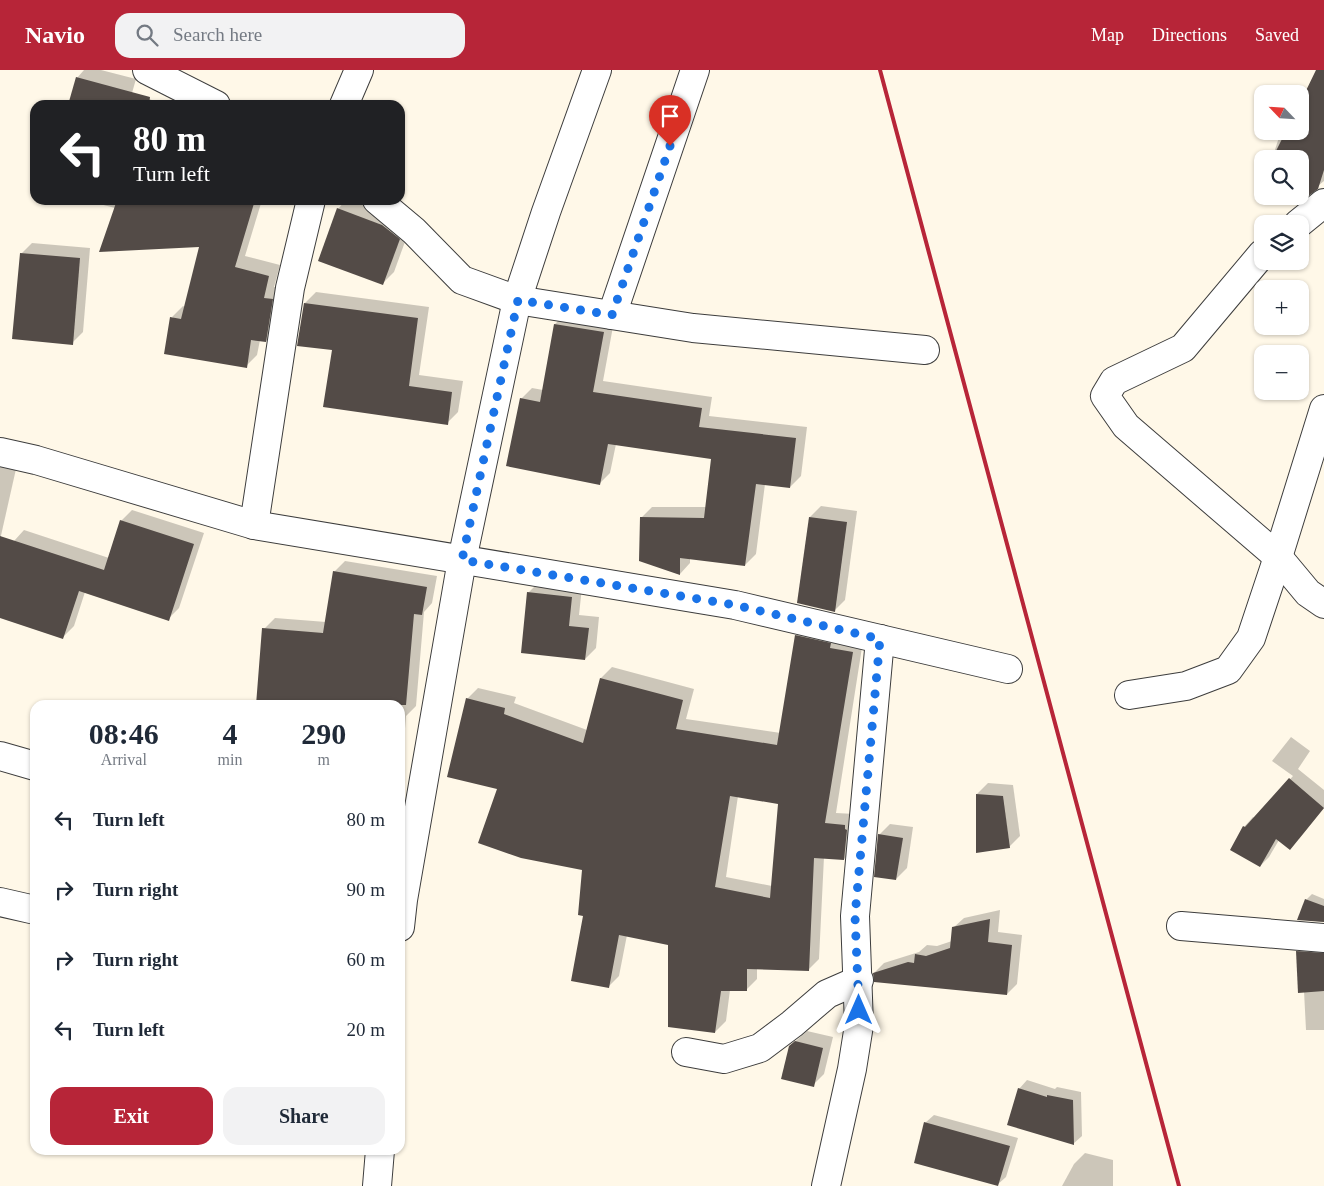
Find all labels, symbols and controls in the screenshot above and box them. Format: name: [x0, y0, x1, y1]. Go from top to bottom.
search box: [115, 13, 465, 58]
icon: search: [133, 21, 161, 49]
text: Navio: [25, 22, 85, 48]
text: Search here: [173, 24, 262, 45]
text: Map: [1091, 25, 1124, 45]
text: Directions: [1152, 25, 1227, 45]
text: Saved: [1255, 25, 1299, 45]
north arrow: [1254, 85, 1309, 140]
map controls: [1254, 85, 1309, 400]
pin: [649, 95, 691, 146]
icon: arrive: [656, 102, 684, 130]
icon: left: [50, 120, 115, 185]
text: 80 m: [133, 120, 206, 159]
button: search: [1254, 150, 1309, 205]
text: Turn left: [133, 161, 210, 186]
button: layers: [1254, 215, 1309, 270]
button: +: [1254, 280, 1309, 335]
button: −: [1254, 345, 1309, 400]
text: 08:46: [89, 717, 159, 750]
text: 4: [222, 717, 237, 750]
text: 290: [301, 717, 346, 750]
text: Arrival: [101, 751, 147, 768]
text: min: [218, 751, 242, 768]
text: m: [317, 751, 330, 768]
icon: left: [50, 806, 78, 834]
text: Turn left: [93, 809, 165, 830]
text: 80 m: [346, 809, 385, 830]
icon: right: [50, 876, 78, 904]
text: Turn right: [93, 879, 178, 900]
text: 90 m: [346, 879, 385, 900]
icon: right: [50, 946, 78, 974]
text: Turn right: [93, 949, 178, 970]
text: 60 m: [346, 949, 385, 970]
position arrow: [832, 983, 884, 1035]
icon: left: [50, 1016, 78, 1044]
text: Turn left: [93, 1019, 165, 1040]
text: 20 m: [346, 1019, 385, 1040]
button: Exit: [50, 1087, 213, 1145]
button: Share: [223, 1087, 385, 1145]

